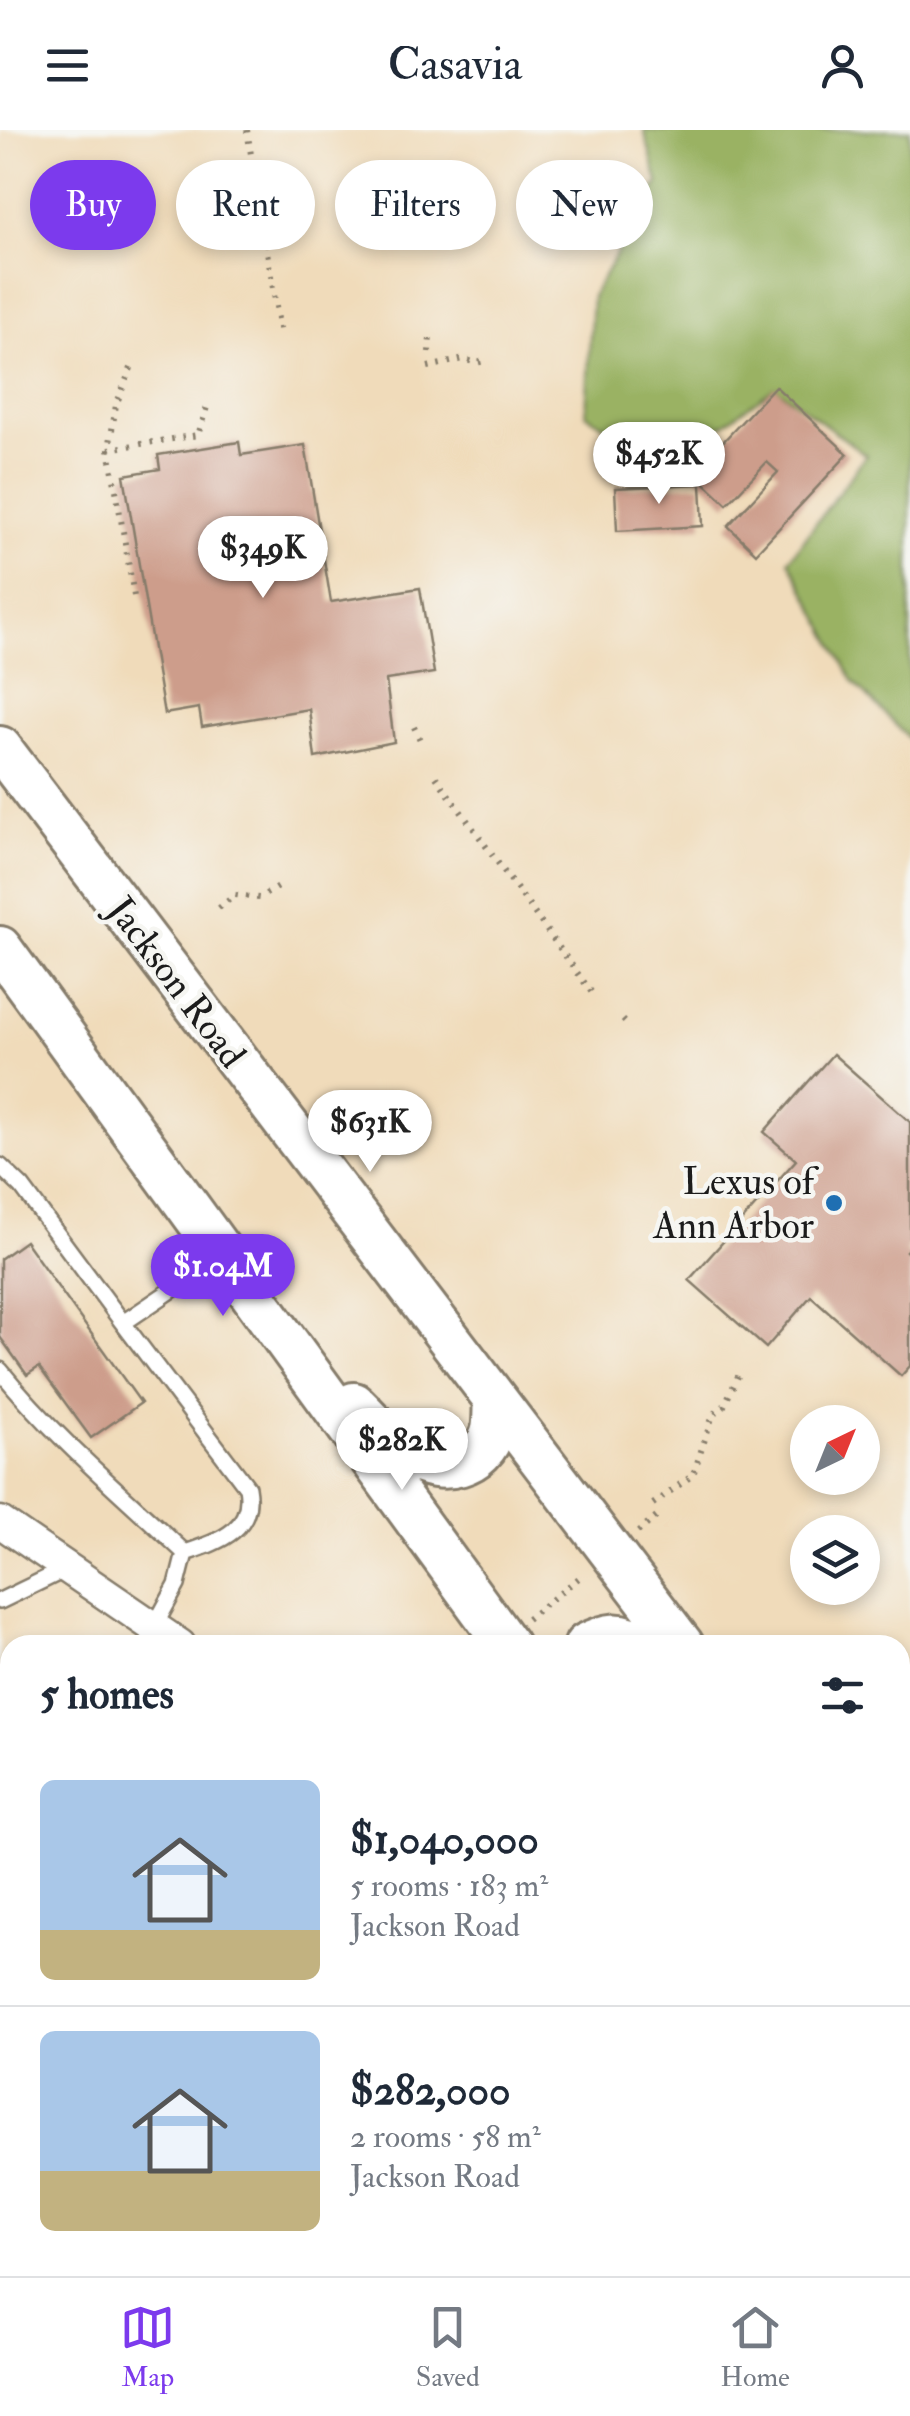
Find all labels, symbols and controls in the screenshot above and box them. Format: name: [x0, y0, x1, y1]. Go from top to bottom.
text: Casavia: [388, 37, 522, 93]
icon: menu: [40, 38, 95, 93]
icon: person: [815, 38, 870, 93]
chip: Buy: [30, 160, 156, 250]
chip: Rent: [176, 160, 315, 250]
chip: Filters: [335, 160, 496, 250]
chip: New: [516, 160, 653, 250]
pin: $452K: [589, 422, 729, 507]
text: $452K: [615, 434, 703, 474]
pin: $349K: [193, 516, 333, 601]
text: $349K: [220, 528, 306, 568]
street label: Jackson Road: [96, 887, 256, 1078]
pin: $631K: [300, 1090, 440, 1175]
text: $631K: [330, 1102, 410, 1142]
place label: Lexus of Ann Arbor: [652, 1158, 820, 1250]
marker: Lexus of Ann Arbor: [823, 1192, 845, 1214]
pin: $1.04M: [142, 1234, 304, 1319]
text: $1.04M: [173, 1246, 273, 1286]
north arrow: [790, 1405, 880, 1495]
map controls: [790, 1405, 880, 1605]
pin: $282K: [332, 1408, 472, 1493]
text: $282K: [358, 1420, 446, 1460]
button: layers: [790, 1515, 880, 1605]
icon: filters: [815, 1668, 870, 1723]
text: 5 homes: [40, 1669, 174, 1721]
text: $1,040,000: [350, 1814, 539, 1866]
icon: home: [120, 1820, 240, 1940]
text: 5 rooms · 183 m²: [350, 1866, 548, 1906]
text: Jackson Road: [350, 1906, 520, 1946]
text: $282,000: [350, 2065, 511, 2117]
icon: home: [120, 2071, 240, 2191]
text: 2 rooms · 58 m²: [350, 2117, 541, 2157]
text: Jackson Road: [350, 2157, 520, 2197]
tab: Map: [120, 2300, 175, 2395]
tab: Saved: [416, 2300, 480, 2395]
tab: Home: [720, 2300, 790, 2395]

